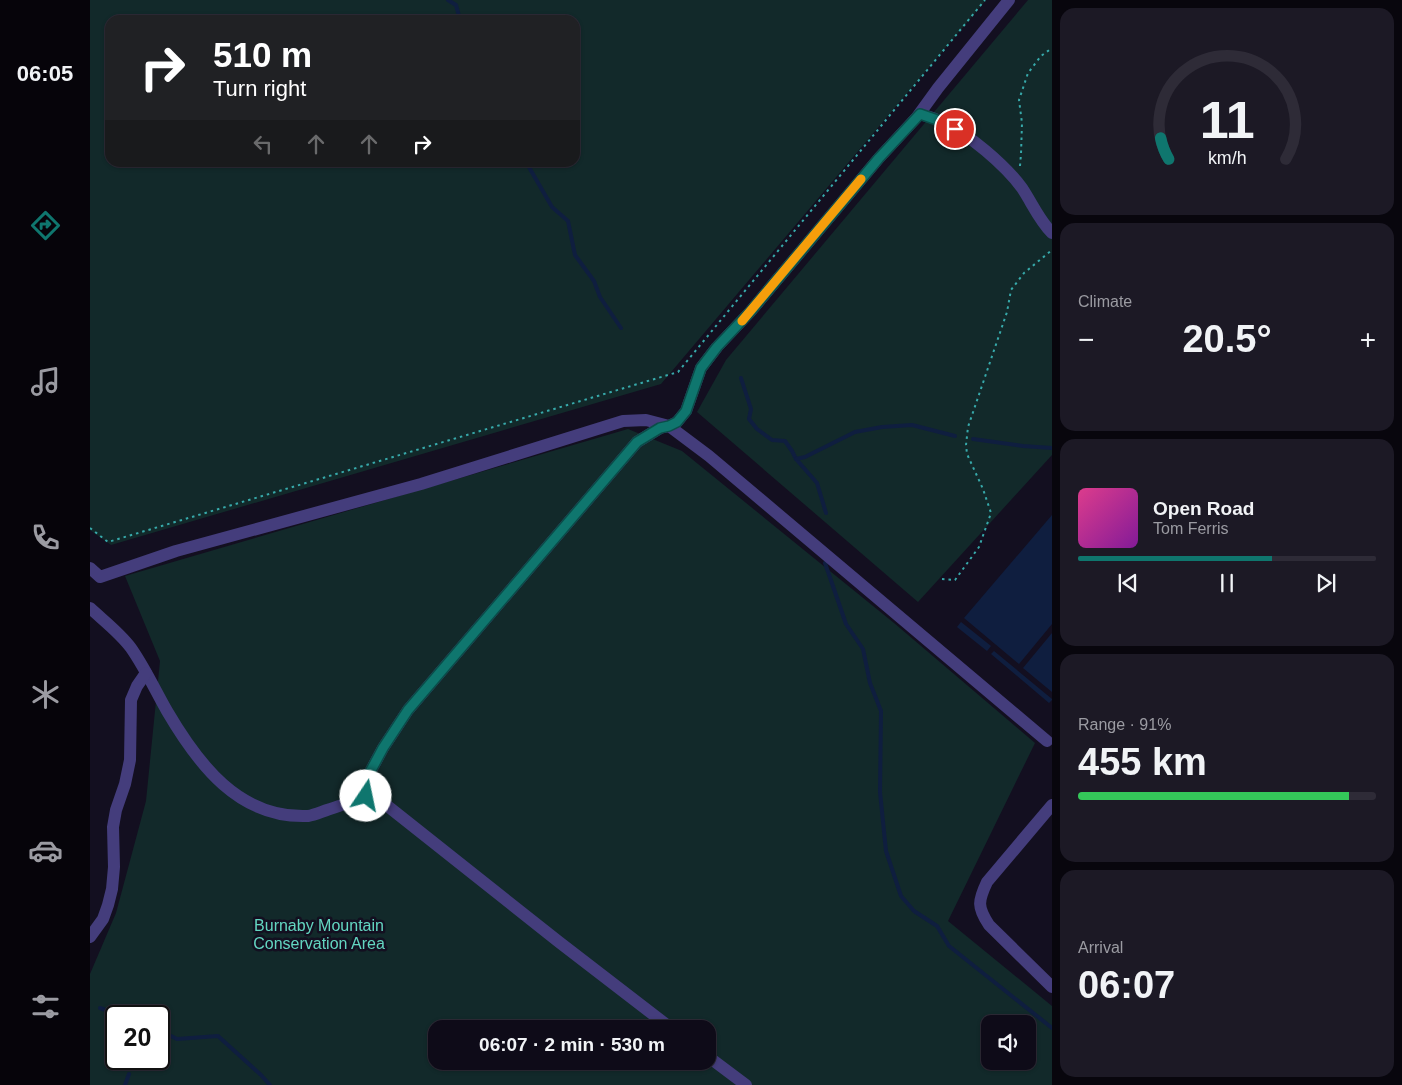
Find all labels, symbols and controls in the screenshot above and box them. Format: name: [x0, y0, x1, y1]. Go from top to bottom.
icon: right: [130, 35, 195, 100]
text: 510 m: [213, 35, 312, 74]
text: 06:05: [17, 61, 73, 86]
text: Turn right: [213, 76, 306, 101]
text: 11: [1200, 91, 1254, 149]
pin: [934, 108, 976, 150]
icon: arrive: [941, 115, 969, 143]
icon: left: [249, 130, 277, 158]
icon: ahead: [302, 130, 330, 158]
icon: ahead: [355, 130, 383, 158]
icon: right: [408, 130, 436, 158]
text: km/h: [1208, 148, 1246, 168]
icon: directions: [28, 208, 63, 243]
text: Climate: [1078, 293, 1132, 310]
text: 20.5°: [1182, 318, 1272, 360]
text: −: [1078, 324, 1094, 355]
text: +: [1360, 324, 1376, 355]
icon: music: [28, 364, 63, 399]
text: Open Road: [1153, 498, 1254, 519]
icon: phone: [28, 520, 63, 555]
text: Tom Ferris: [1153, 520, 1229, 537]
icon: previous: [1114, 569, 1142, 597]
icon: pause: [1213, 569, 1241, 597]
icon: next: [1312, 569, 1340, 597]
icon: climate: [28, 677, 63, 712]
text: Range · 91%: [1078, 716, 1171, 733]
text: 455 km: [1078, 741, 1207, 783]
position arrow: [339, 769, 391, 821]
icon: car: [28, 833, 63, 868]
park label: Burnaby Mountain Conservation Area: [253, 917, 385, 952]
text: Arrival: [1078, 939, 1123, 956]
text: 06:07: [1078, 964, 1175, 1006]
icon: filters: [28, 989, 63, 1024]
speed limit sign: 20: [105, 1005, 170, 1070]
map controls: [981, 1015, 1036, 1070]
button: sound: [981, 1015, 1036, 1070]
text: 06:07 · 2 min · 530 m: [479, 1034, 665, 1055]

